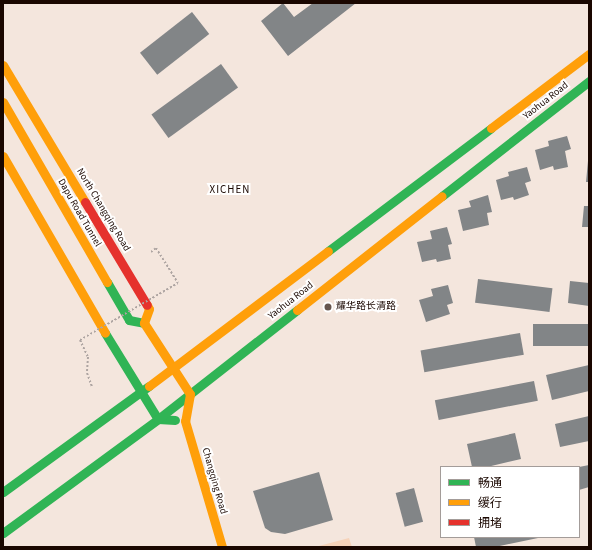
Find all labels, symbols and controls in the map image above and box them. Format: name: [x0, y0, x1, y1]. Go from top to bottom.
street label: Yaohua Road: [521, 80, 571, 122]
street label: North Changqing Road: [73, 166, 133, 254]
street label: Dapu Road Tunnel: [55, 177, 103, 249]
district label: XICHEN: [210, 183, 250, 197]
street label: Yaohua Road: [266, 280, 316, 322]
place label: 耀华路长清路: [336, 301, 396, 313]
marker: 耀华路长清路: [323, 302, 333, 312]
street label: Changqing Road: [199, 446, 229, 516]
legend: [440, 466, 580, 538]
text: 畅通: [478, 475, 502, 492]
text: 缓行: [478, 495, 502, 512]
text: 拥堵: [478, 515, 502, 532]

